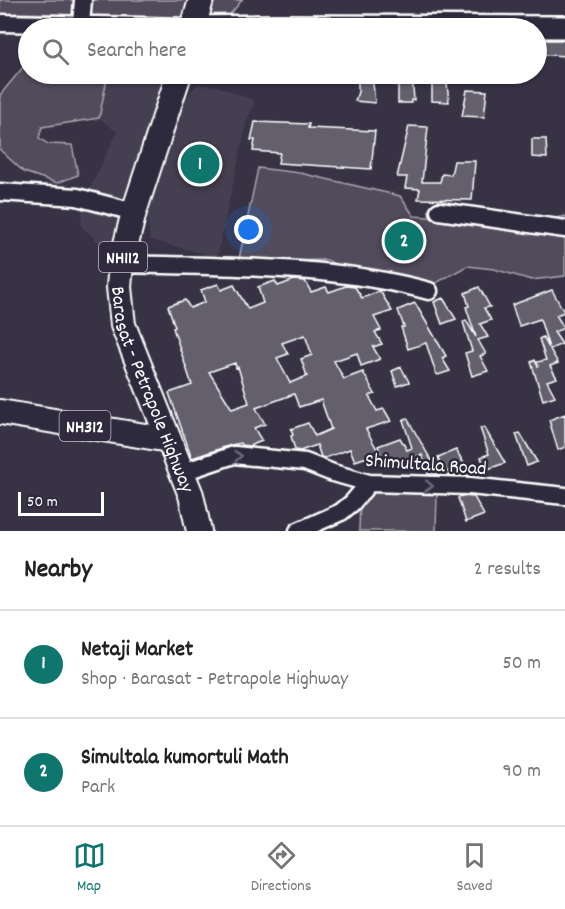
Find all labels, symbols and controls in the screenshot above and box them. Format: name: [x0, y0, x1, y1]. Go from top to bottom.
search box: [18, 18, 547, 84]
icon: search: [39, 35, 72, 68]
text: Search here: [87, 36, 186, 67]
pin: 1: [180, 142, 220, 186]
your location: [234, 215, 263, 244]
pin: 2: [384, 218, 424, 264]
road number: NH112: [99, 242, 147, 272]
street label: Barasat - Petrapole Highway: [102, 285, 200, 498]
road number: NH312: [60, 411, 110, 441]
street label: Shimultala Road: [364, 448, 487, 484]
one-way arrow: [234, 450, 243, 463]
one-way arrow: [425, 479, 434, 492]
scale bar: [18, 489, 104, 516]
text: 50 m: [27, 491, 58, 514]
text: Nearby: [24, 552, 92, 589]
text: 2 results: [474, 556, 541, 584]
text: Netaji Market: [81, 635, 193, 666]
text: 1: [41, 650, 46, 678]
text: 50 m: [503, 650, 541, 678]
text: Shop · Barasat - Petrapole Highway: [81, 666, 348, 694]
text: Simultala kumortuli Math: [81, 743, 288, 774]
text: 2: [39, 758, 48, 786]
text: 90 m: [503, 758, 541, 786]
text: Park: [81, 774, 115, 802]
tab: Map: [73, 839, 106, 898]
tab: Directions: [251, 839, 311, 898]
tab: Saved: [457, 839, 492, 898]

